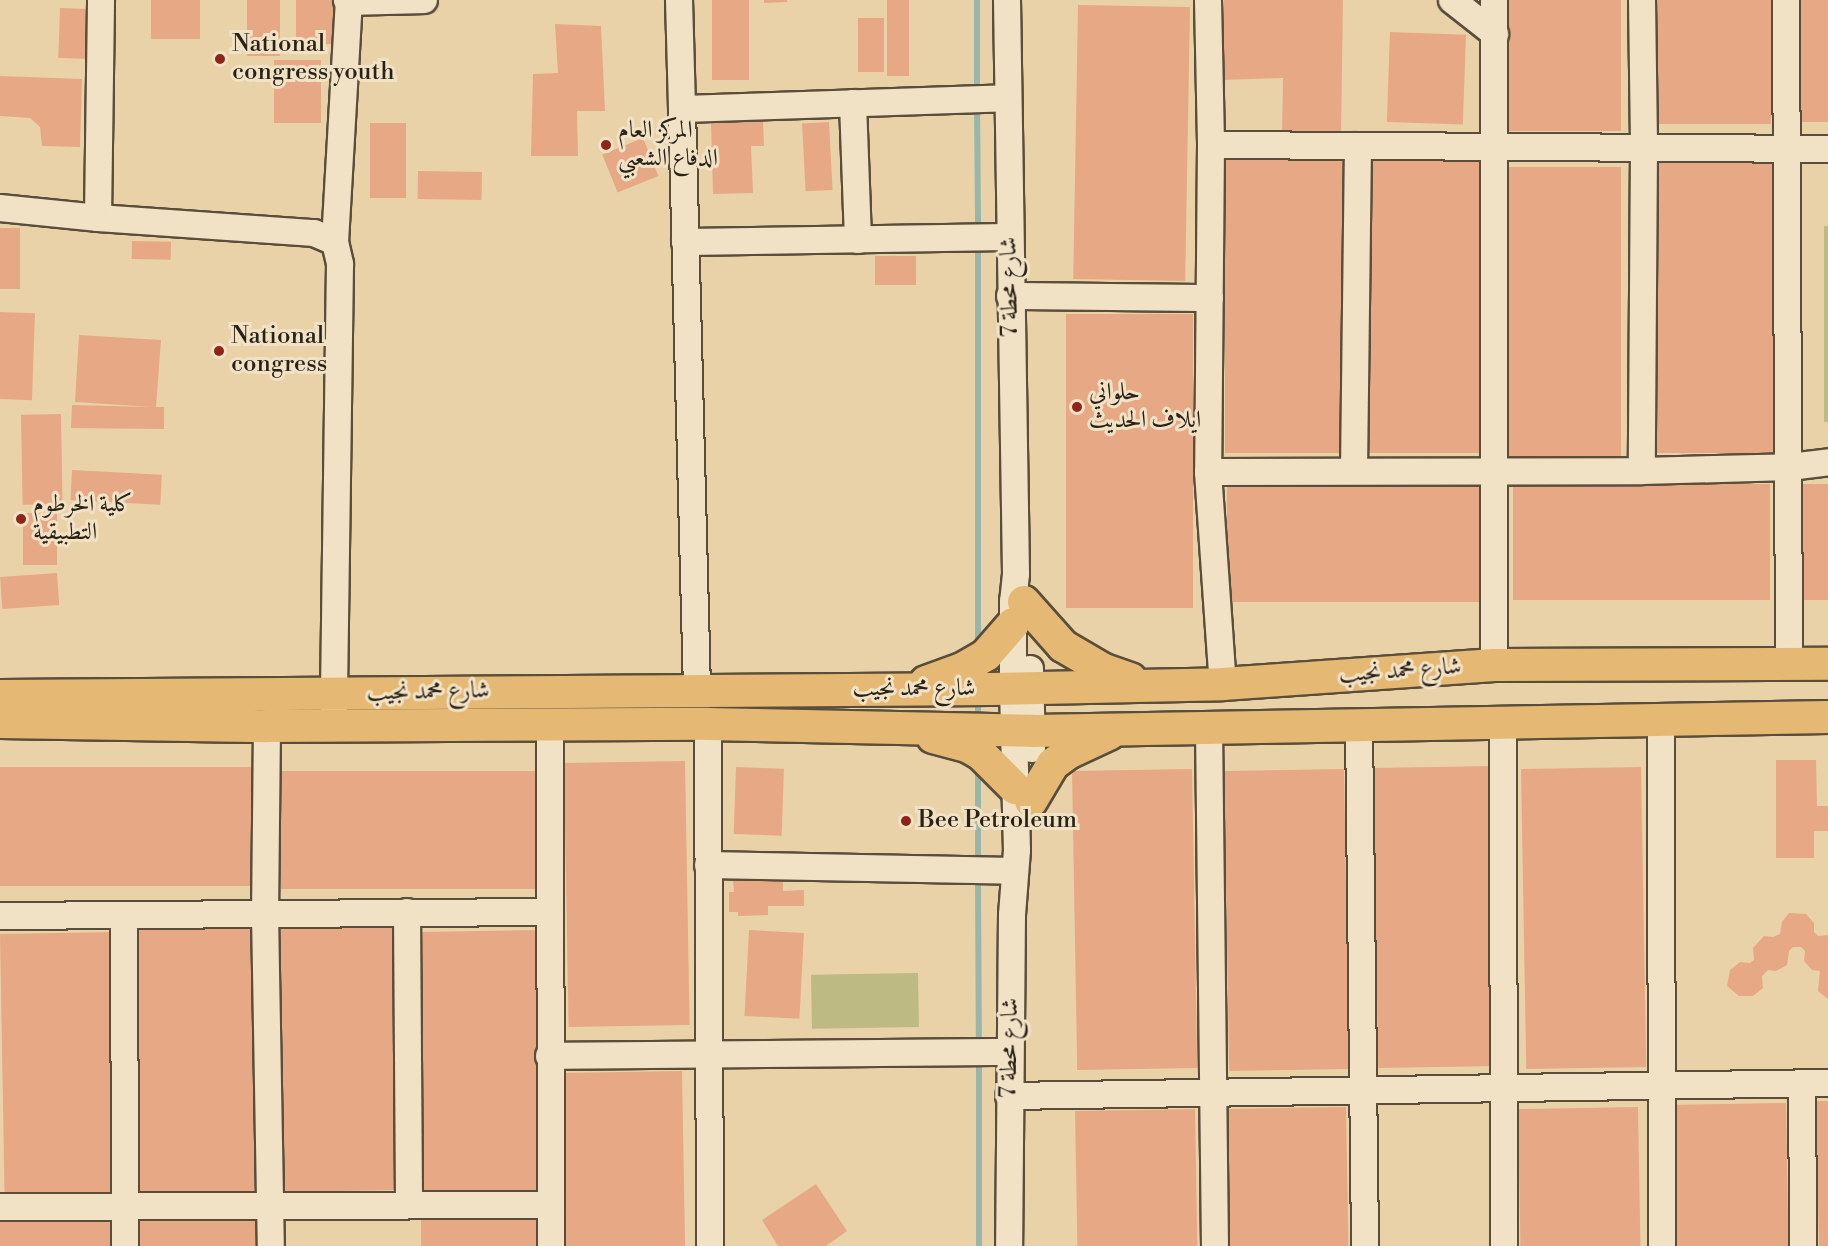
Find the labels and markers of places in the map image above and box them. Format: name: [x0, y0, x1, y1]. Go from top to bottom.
place label: National congress youth: [232, 31, 395, 87]
marker: National congress youth: [213, 52, 227, 66]
place label: المركز العام الدفاع الشعبي: [618, 117, 718, 173]
marker: المركز العام الدفاع الشعبي: [599, 138, 613, 152]
place label: National congress: [231, 323, 327, 379]
marker: National congress: [212, 344, 226, 358]
place label: حلواني ايلاف الحديث: [1089, 379, 1201, 435]
marker: حلواني ايلاف الحديث: [1070, 400, 1084, 414]
place label: كلية الخرطوم التطبيقية: [33, 491, 133, 547]
marker: كلية الخرطوم التطبيقية: [14, 512, 28, 526]
place label: Bee Petroleum: [918, 807, 1077, 835]
marker: Bee Petroleum: [899, 814, 913, 828]

